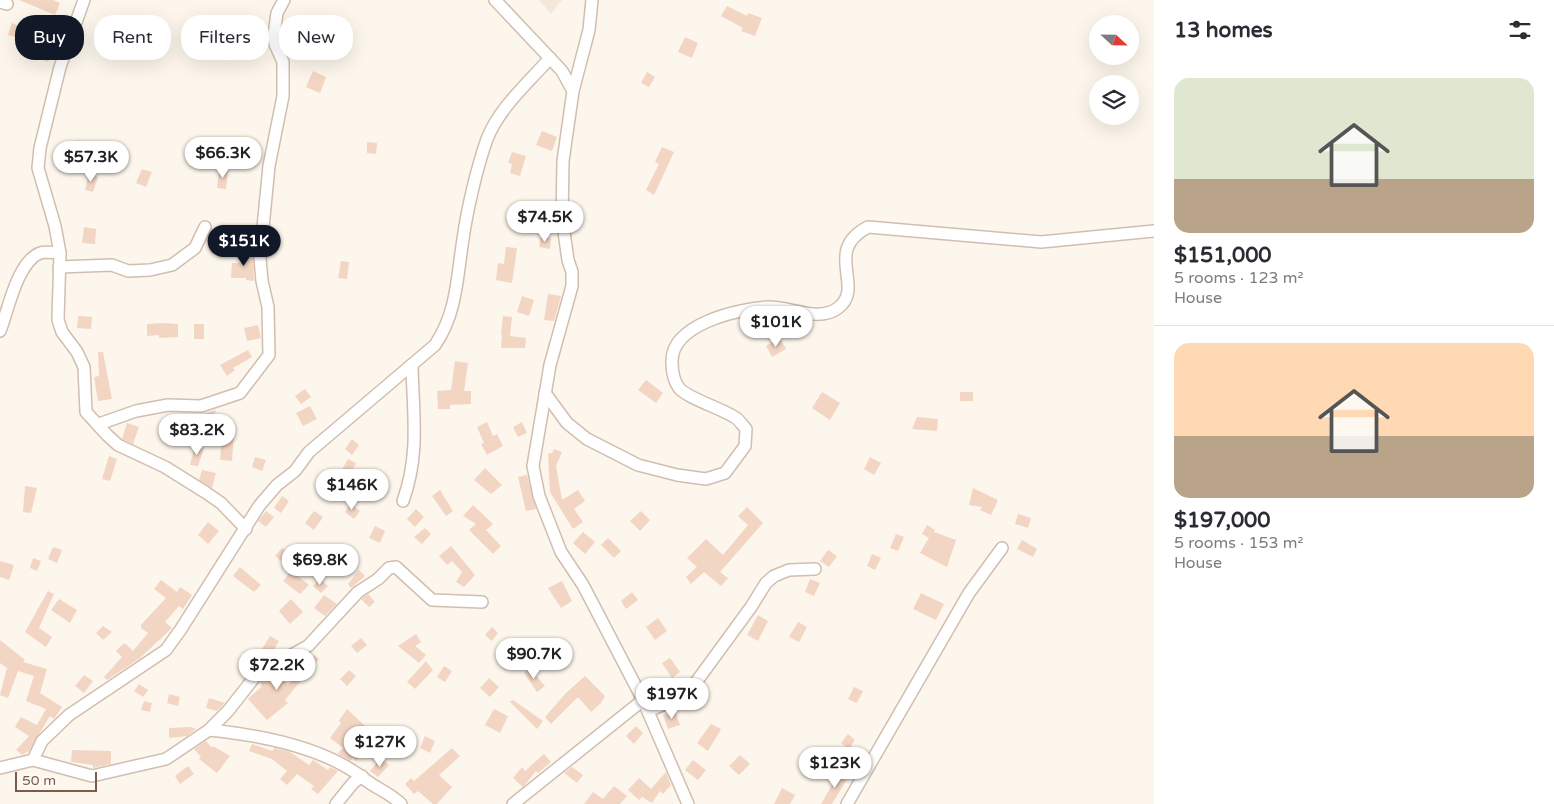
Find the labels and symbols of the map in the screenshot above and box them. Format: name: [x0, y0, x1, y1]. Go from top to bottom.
north arrow: [1089, 15, 1139, 65]
pin: $66.3K: [182, 136, 264, 179]
pin: $57.3K: [50, 140, 132, 183]
pin: $74.5K: [504, 200, 586, 243]
pin: $151K: [209, 224, 279, 267]
pin: $101K: [741, 306, 811, 348]
pin: $83.2K: [156, 414, 238, 456]
pin: $146K: [317, 468, 387, 511]
pin: $69.8K: [279, 544, 361, 586]
pin: $90.7K: [493, 638, 575, 680]
pin: $72.2K: [236, 648, 318, 691]
pin: $197K: [637, 678, 707, 720]
pin: $127K: [345, 726, 415, 768]
pin: $123K: [800, 746, 870, 789]
scale bar: [15, 769, 98, 792]

